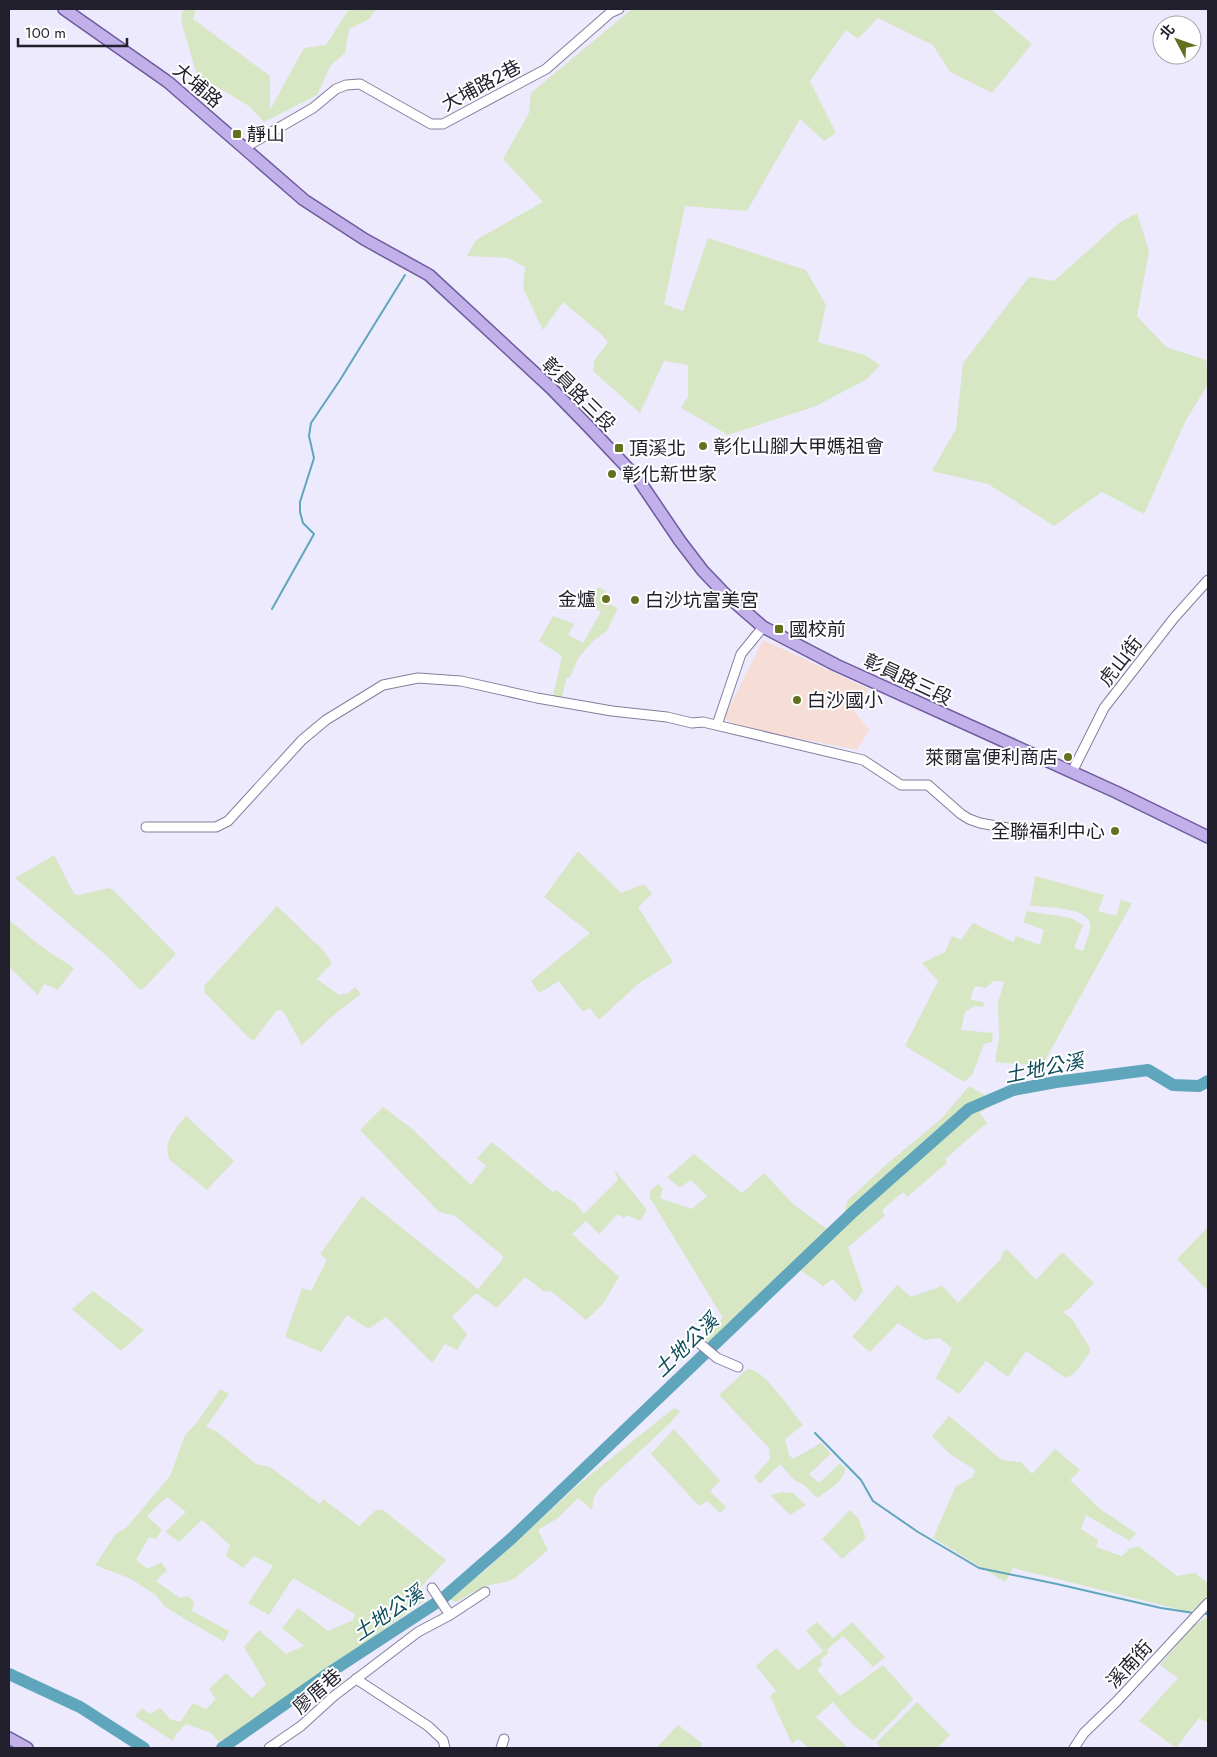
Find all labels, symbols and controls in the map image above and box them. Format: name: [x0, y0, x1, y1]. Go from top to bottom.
scale bar: [18, 15, 126, 47]
north arrow: [1152, 15, 1202, 65]
text: 北: [1155, 20, 1179, 43]
text: 100 m: [25, 22, 66, 44]
street label: 大埔路2巷: [437, 53, 526, 118]
street label: 大埔路: [167, 57, 228, 114]
place label: 靜山: [247, 121, 285, 148]
marker: 靜山: [231, 128, 243, 140]
street label: 彰員路三段: [536, 351, 622, 437]
place label: 彰化山腳大甲媽祖會: [713, 433, 884, 460]
place label: 頂溪北: [629, 435, 686, 462]
marker: 彰化山腳大甲媽祖會: [697, 440, 709, 452]
marker: 頂溪北: [613, 442, 625, 454]
place label: 彰化新世家: [622, 461, 717, 488]
marker: 彰化新世家: [606, 468, 618, 480]
place label: 金爐: [558, 586, 596, 613]
place label: 白沙坑富美宮: [645, 587, 759, 614]
marker: 金爐: [600, 593, 612, 605]
marker: 白沙坑富美宮: [629, 594, 641, 606]
place label: 國校前: [789, 616, 846, 643]
marker: 國校前: [773, 623, 785, 635]
street label: 虎山街: [1092, 631, 1149, 692]
street label: 彰員路三段: [859, 647, 957, 712]
place label: 白沙國小: [807, 687, 883, 714]
marker: 白沙國小: [791, 694, 803, 706]
place label: 萊爾富便利商店: [925, 744, 1058, 771]
marker: 萊爾富便利商店: [1062, 751, 1074, 763]
place label: 全聯福利中心: [991, 818, 1105, 845]
marker: 全聯福利中心: [1109, 825, 1121, 837]
water label: 土地公溪: [1002, 1046, 1089, 1090]
water label: 土地公溪: [648, 1305, 727, 1384]
water label: 土地公溪: [347, 1577, 432, 1648]
street label: 溪南街: [1100, 1634, 1159, 1694]
street label: 廖厝巷: [287, 1662, 348, 1720]

